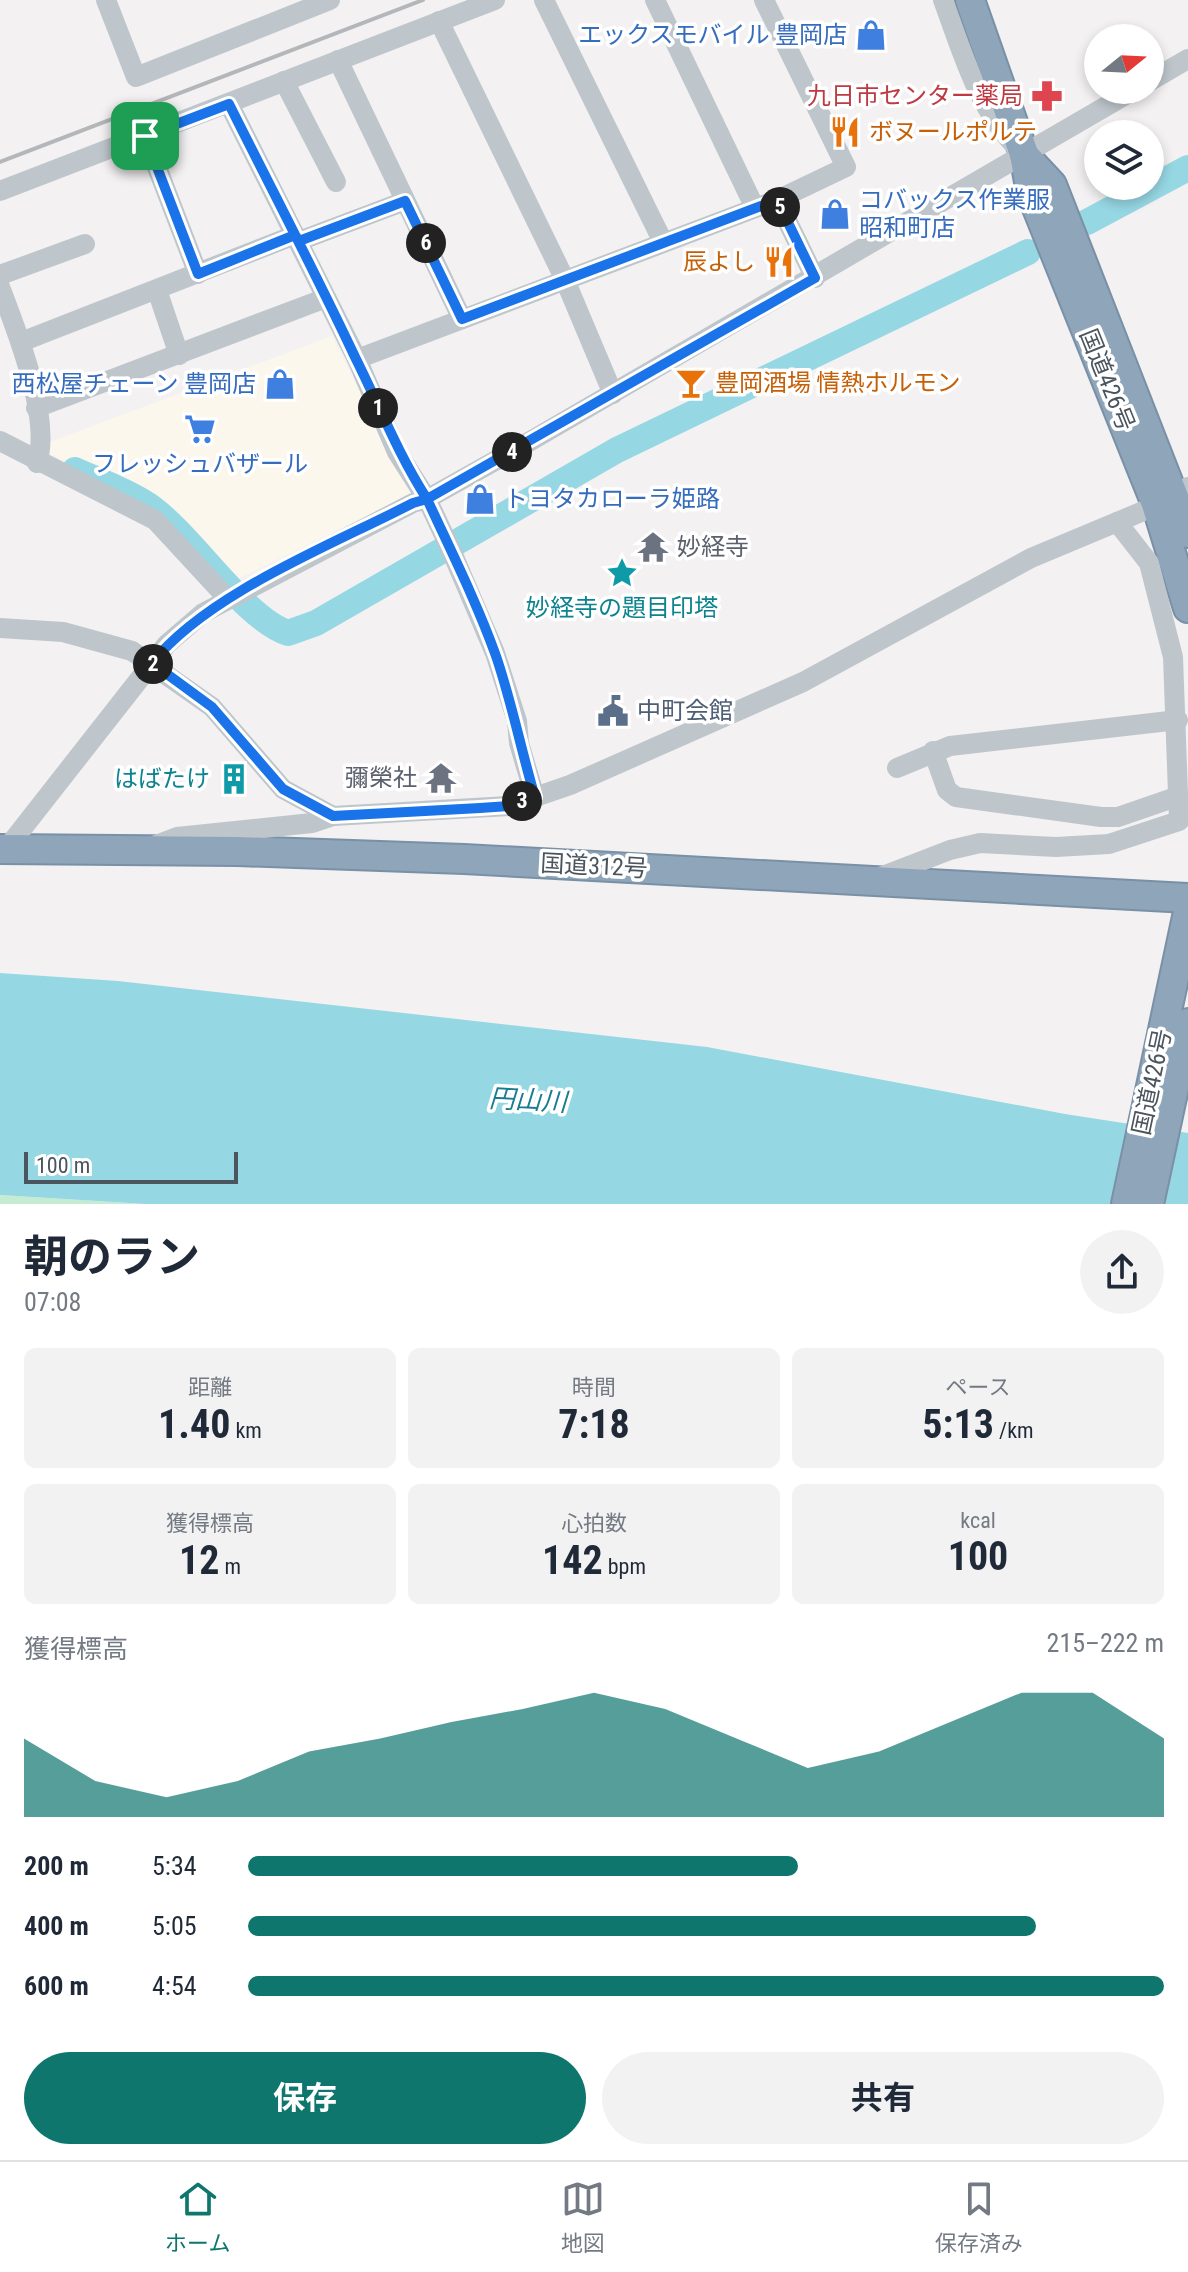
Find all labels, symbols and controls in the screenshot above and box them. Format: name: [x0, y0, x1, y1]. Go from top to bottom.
shop icon: エックスモバイル 豊岡店: [854, 18, 888, 52]
place label: エックスモバイル 豊岡店: [578, 21, 847, 49]
north arrow: [1084, 24, 1164, 104]
map controls: [1084, 24, 1164, 200]
pharmacy icon: 九日市センター薬局: [1030, 79, 1064, 113]
place label: 九日市センター薬局: [807, 82, 1023, 110]
pin: [111, 102, 179, 170]
icon: arrive: [123, 114, 167, 158]
restaurant icon: ボヌールポルテ: [828, 115, 862, 149]
place label: ボヌールポルテ: [869, 118, 1037, 146]
button: layers: [1084, 120, 1164, 200]
place label: コバックス作業服 昭和町店: [859, 186, 1050, 242]
pin: 5: [760, 187, 800, 227]
text: 5: [774, 194, 786, 219]
shop icon: コバックス作業服 昭和町店: [818, 197, 852, 231]
pin: 6: [406, 223, 446, 263]
text: 6: [420, 230, 432, 255]
restaurant icon: 辰よし: [762, 245, 796, 279]
place label: 辰よし: [683, 248, 755, 276]
street label: 国道426号: [1074, 325, 1140, 435]
bar icon: 豊岡酒場 情熱ホルモン: [674, 366, 708, 400]
shop icon: 西松屋チェーン 豊岡店: [263, 367, 297, 401]
place label: 豊岡酒場 情熱ホルモン: [715, 369, 961, 397]
place label: 西松屋チェーン 豊岡店: [12, 370, 256, 398]
pin: 1: [358, 388, 398, 428]
text: 1: [372, 395, 384, 420]
supermarket icon: フレッシュバザール: [183, 412, 217, 446]
pin: 4: [492, 432, 532, 472]
text: 4: [506, 439, 518, 464]
place label: フレッシュバザール: [92, 450, 308, 478]
shop icon: トヨタカローラ姫路: [463, 482, 497, 516]
place label: トヨタカローラ姫路: [504, 485, 720, 513]
temple icon: 妙経寺: [636, 530, 670, 564]
place label: 妙経寺: [677, 533, 749, 561]
place icon: 妙経寺の題目印塔: [605, 556, 639, 590]
place label: 妙経寺の題目印塔: [526, 594, 718, 622]
pin: 2: [133, 644, 173, 684]
text: 2: [147, 651, 159, 676]
public building icon: 中町会館: [596, 694, 630, 728]
place label: 中町会館: [637, 697, 733, 725]
temple icon: 彌榮社: [424, 761, 458, 795]
building icon: はばたけ: [217, 762, 251, 796]
place label: 彌榮社: [345, 764, 417, 792]
place label: はばたけ: [114, 765, 210, 793]
pin: 3: [502, 781, 542, 821]
text: 3: [516, 788, 528, 813]
street label: 国道312号: [540, 849, 648, 883]
street label: 国道426号: [1127, 1026, 1177, 1138]
water label: 円山川: [488, 1083, 571, 1117]
scale bar: [24, 1148, 238, 1184]
text: 100 m: [36, 1153, 90, 1178]
button: share: [1080, 1230, 1164, 1314]
text: 朝のラン: [24, 1231, 200, 1283]
text: 07:08: [24, 1287, 81, 1317]
text: 距離: [188, 1375, 232, 1400]
text: 時間: [572, 1375, 616, 1400]
text: ペース: [946, 1375, 1010, 1400]
text: 1.40: [158, 1401, 230, 1448]
text: 7:18: [558, 1401, 630, 1448]
text: 5:13: [922, 1401, 994, 1448]
text: km: [230, 1418, 262, 1443]
text: /km: [994, 1418, 1034, 1443]
text: kcal: [960, 1508, 996, 1533]
text: 獲得標高: [166, 1511, 254, 1536]
text: 心拍数: [561, 1511, 627, 1536]
text: 100: [948, 1533, 1008, 1580]
text: 12: [179, 1537, 219, 1584]
text: 142: [542, 1537, 603, 1584]
text: m: [219, 1554, 241, 1579]
text: bpm: [603, 1554, 646, 1579]
text: 215–222 m: [1047, 1628, 1164, 1658]
text: 獲得標高: [24, 1634, 128, 1664]
text: 200 m: [24, 1851, 89, 1881]
text: 5:34: [152, 1851, 197, 1881]
text: 400 m: [24, 1911, 89, 1941]
text: 5:05: [152, 1911, 197, 1941]
text: 600 m: [24, 1971, 89, 2001]
text: 4:54: [152, 1971, 197, 2001]
button: 保存: [24, 2052, 586, 2144]
button: 共有: [602, 2052, 1164, 2144]
tab: ホーム: [165, 2177, 230, 2257]
tab: 地図: [561, 2177, 605, 2257]
tab: 保存済み: [935, 2177, 1023, 2257]

